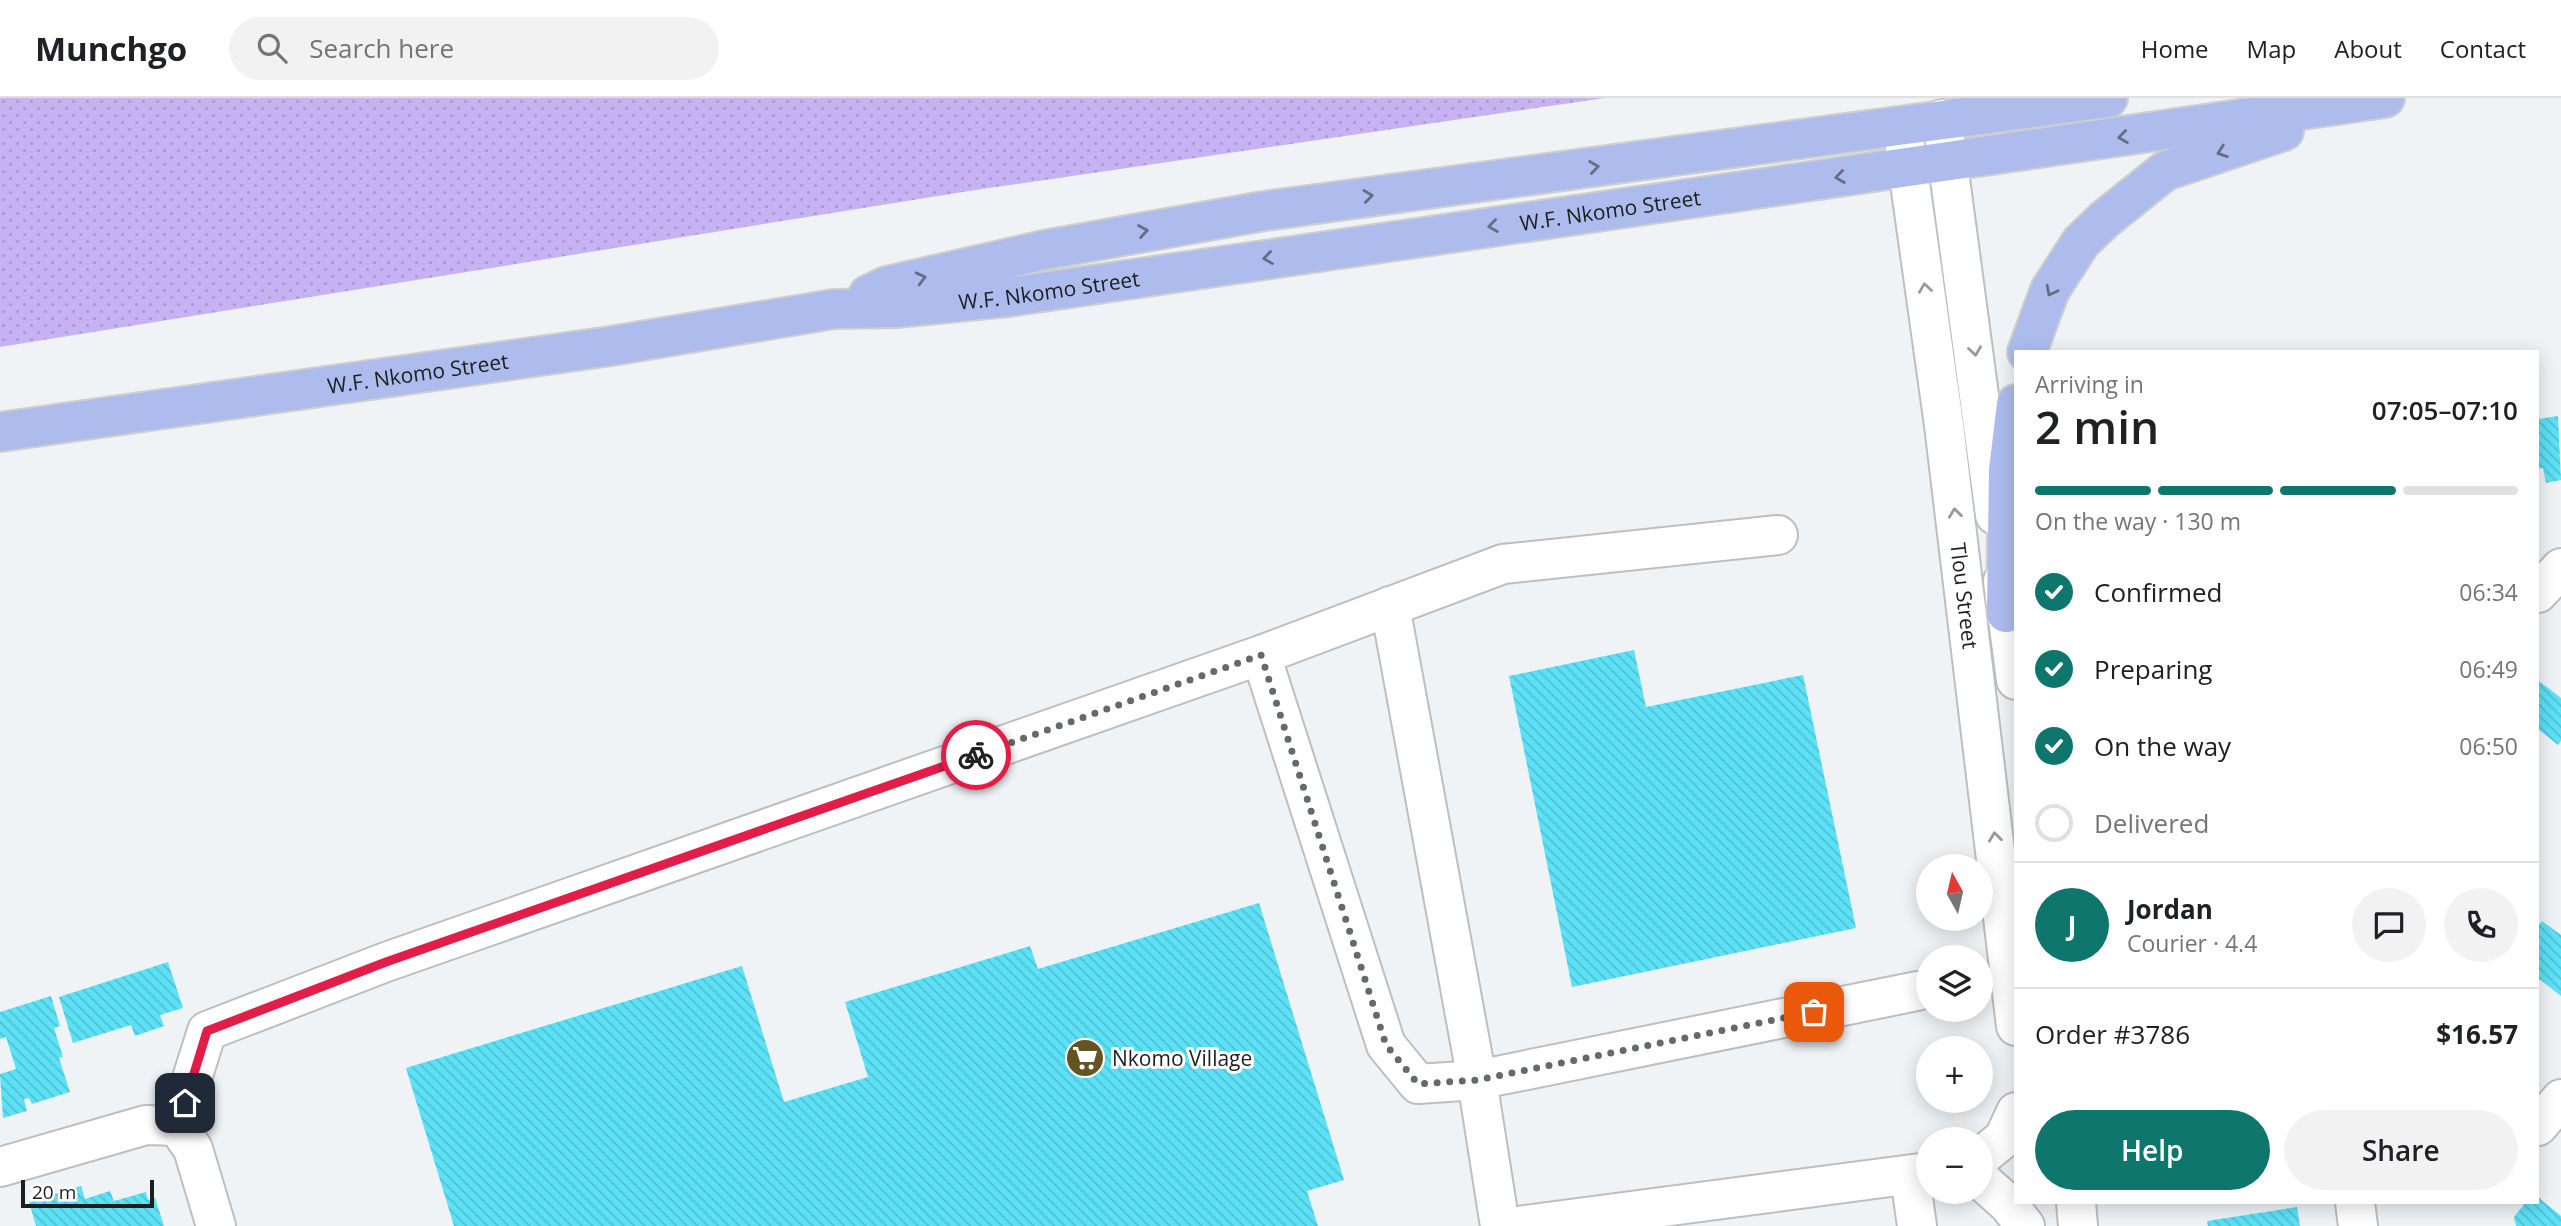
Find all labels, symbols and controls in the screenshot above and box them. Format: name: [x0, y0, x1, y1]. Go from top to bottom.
search box: [229, 17, 719, 80]
text: Munchgo: [35, 26, 187, 71]
icon: search: [253, 29, 291, 67]
text: Search here: [309, 30, 454, 66]
text: Home: [2141, 32, 2209, 65]
text: Map: [2247, 32, 2296, 65]
text: About: [2334, 32, 2402, 65]
text: Contact: [2440, 32, 2526, 65]
one-way arrow: [2117, 129, 2129, 144]
one-way arrow: [2216, 144, 2228, 158]
one-way arrow: [1588, 160, 1599, 175]
one-way arrow: [1834, 170, 1846, 185]
street label: W.F. Nkomo Street: [1518, 183, 1702, 237]
one-way arrow: [1362, 189, 1374, 204]
one-way arrow: [1487, 218, 1499, 233]
one-way arrow: [1137, 224, 1149, 239]
one-way arrow: [1262, 250, 1274, 265]
street label: W.F. Nkomo Street: [957, 264, 1141, 316]
one-way arrow: [915, 272, 927, 286]
one-way arrow: [1917, 282, 1932, 294]
one-way arrow: [2045, 284, 2059, 296]
one-way arrow: [1967, 345, 1982, 357]
street label: W.F. Nkomo Street: [326, 347, 510, 400]
text: Arriving in: [2035, 368, 2144, 400]
text: 07:05–07:10: [2372, 392, 2518, 428]
text: 2 min: [2035, 395, 2159, 457]
text: On the way · 130 m: [2035, 505, 2241, 537]
one-way arrow: [1948, 508, 1963, 519]
street label: Tlou Street: [1944, 541, 1985, 650]
icon: check: [2035, 573, 2073, 611]
text: Confirmed: [2094, 574, 2222, 610]
text: 06:34: [2459, 576, 2518, 608]
icon: check: [2035, 650, 2073, 688]
text: Preparing: [2094, 651, 2212, 687]
text: 06:49: [2459, 653, 2518, 685]
courier: [941, 720, 1011, 790]
icon: check: [2035, 727, 2073, 765]
text: On the way: [2094, 728, 2231, 764]
text: 06:50: [2459, 730, 2518, 762]
icon: bike: [957, 736, 995, 774]
text: Delivered: [2094, 805, 2209, 841]
one-way arrow: [1987, 831, 2002, 842]
north arrow: [1916, 854, 1993, 931]
map controls: [1916, 854, 1993, 1204]
button: chat: [2352, 888, 2426, 962]
button: phone: [2444, 888, 2518, 962]
text: Jordan: [2127, 891, 2213, 927]
text: J: [2068, 907, 2076, 943]
text: Courier · 4.4: [2127, 927, 2257, 959]
button: layers: [1916, 945, 1993, 1022]
pin: [1784, 982, 1844, 1042]
icon: bag: [1795, 993, 1833, 1031]
text: Order #3786: [2035, 1016, 2190, 1052]
text: $16.57: [2436, 1016, 2518, 1052]
button: +: [1916, 1036, 1993, 1113]
supermarket icon: Nkomo Village: [1064, 1037, 1106, 1079]
place label: Nkomo Village: [1112, 1044, 1252, 1072]
pin: [155, 1073, 215, 1133]
icon: home: [166, 1084, 204, 1122]
button: Help: [2035, 1110, 2270, 1190]
button: Share: [2284, 1110, 2518, 1190]
button: −: [1916, 1127, 1993, 1204]
scale bar: [21, 1177, 154, 1209]
text: 20 m: [32, 1179, 76, 1205]

